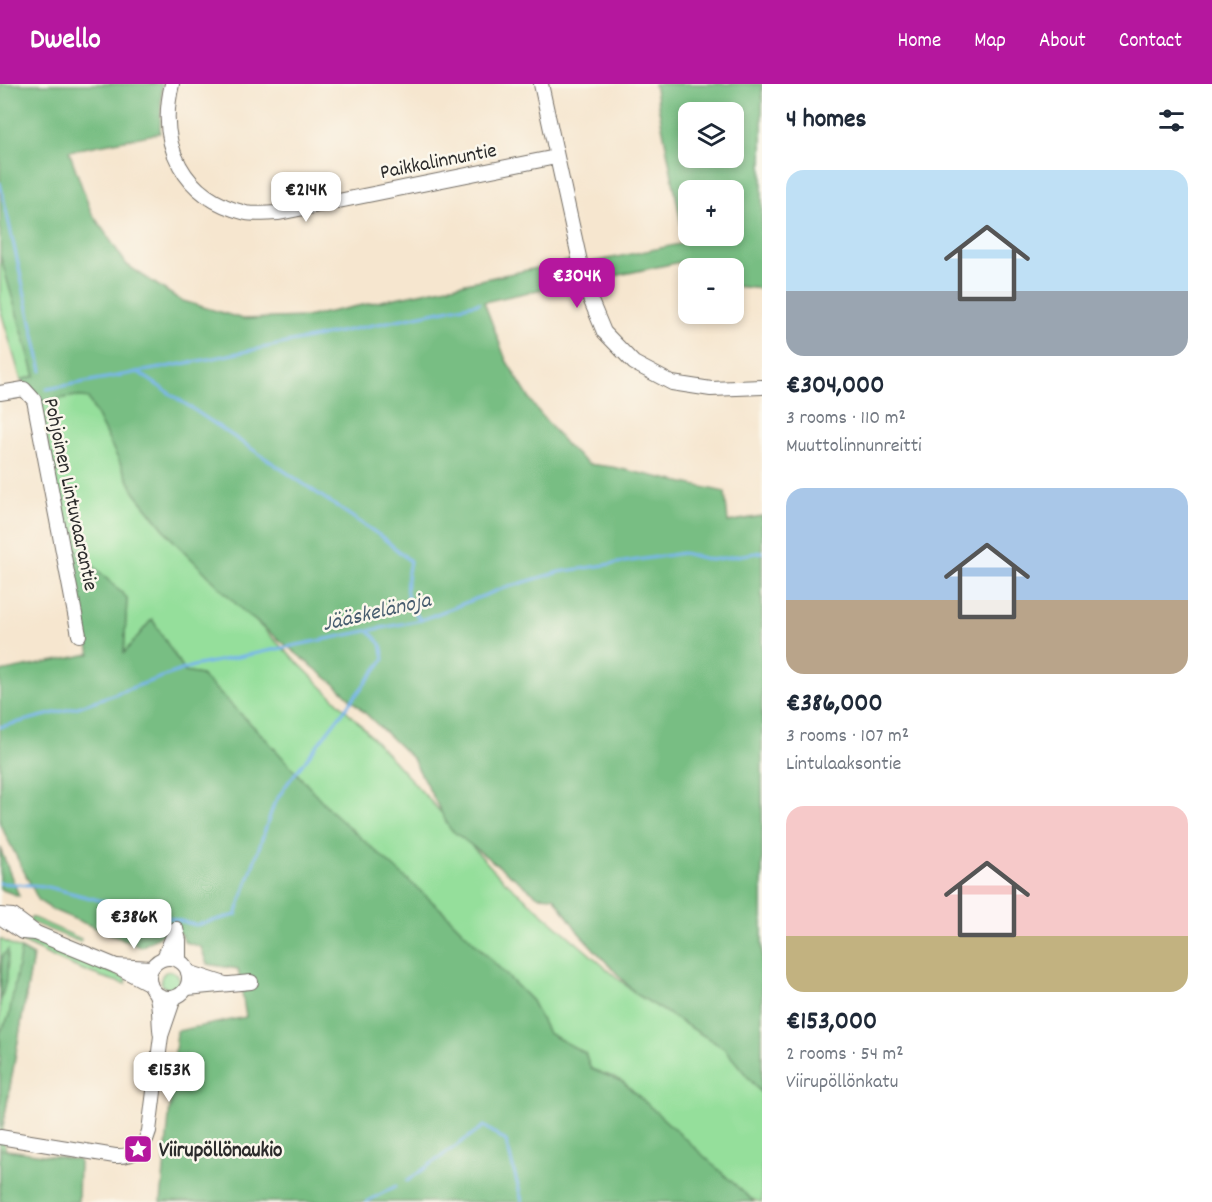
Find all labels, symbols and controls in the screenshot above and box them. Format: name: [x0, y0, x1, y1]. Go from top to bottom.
text: Dwello: [30, 22, 101, 62]
text: Home: [897, 27, 941, 57]
text: Map: [974, 27, 1006, 57]
text: About: [1039, 27, 1086, 57]
text: Contact: [1119, 27, 1182, 57]
map controls: [678, 102, 744, 324]
button: layers: [678, 102, 744, 168]
text: 4 homes: [786, 102, 866, 139]
icon: filters: [1155, 104, 1188, 137]
street label: Paikkalinnuntie: [378, 137, 499, 189]
pin: €214K: [264, 172, 348, 223]
text: €214K: [285, 177, 327, 205]
button: +: [678, 180, 744, 246]
icon: home: [933, 209, 1041, 317]
pin: €304K: [535, 258, 619, 309]
button: −: [678, 258, 744, 324]
text: €304K: [553, 263, 601, 291]
text: €304,000: [786, 368, 884, 405]
street label: Pohjoinen Lintuvaarantie: [34, 396, 104, 594]
text: 3 rooms · 110 m²: [786, 405, 906, 433]
text: Muuttolinnunreitti: [786, 433, 922, 461]
icon: home: [933, 527, 1041, 635]
water label: Jääskelänoja: [320, 586, 436, 641]
text: €386,000: [786, 686, 883, 723]
text: 3 rooms · 107 m²: [786, 723, 909, 751]
text: Lintulaaksontie: [786, 751, 901, 779]
icon: home: [933, 845, 1041, 953]
pin: €386K: [92, 899, 176, 950]
text: €386K: [110, 904, 158, 932]
text: €153,000: [786, 1004, 877, 1041]
text: 2 rooms · 54 m²: [786, 1041, 904, 1069]
pin: €153K: [127, 1052, 211, 1103]
text: €153K: [148, 1057, 190, 1085]
text: Viirupöllönkatu: [786, 1069, 898, 1097]
place icon: Viirupöllönaukio: [122, 1133, 154, 1165]
place label: Viirupöllönaukio: [159, 1137, 282, 1167]

